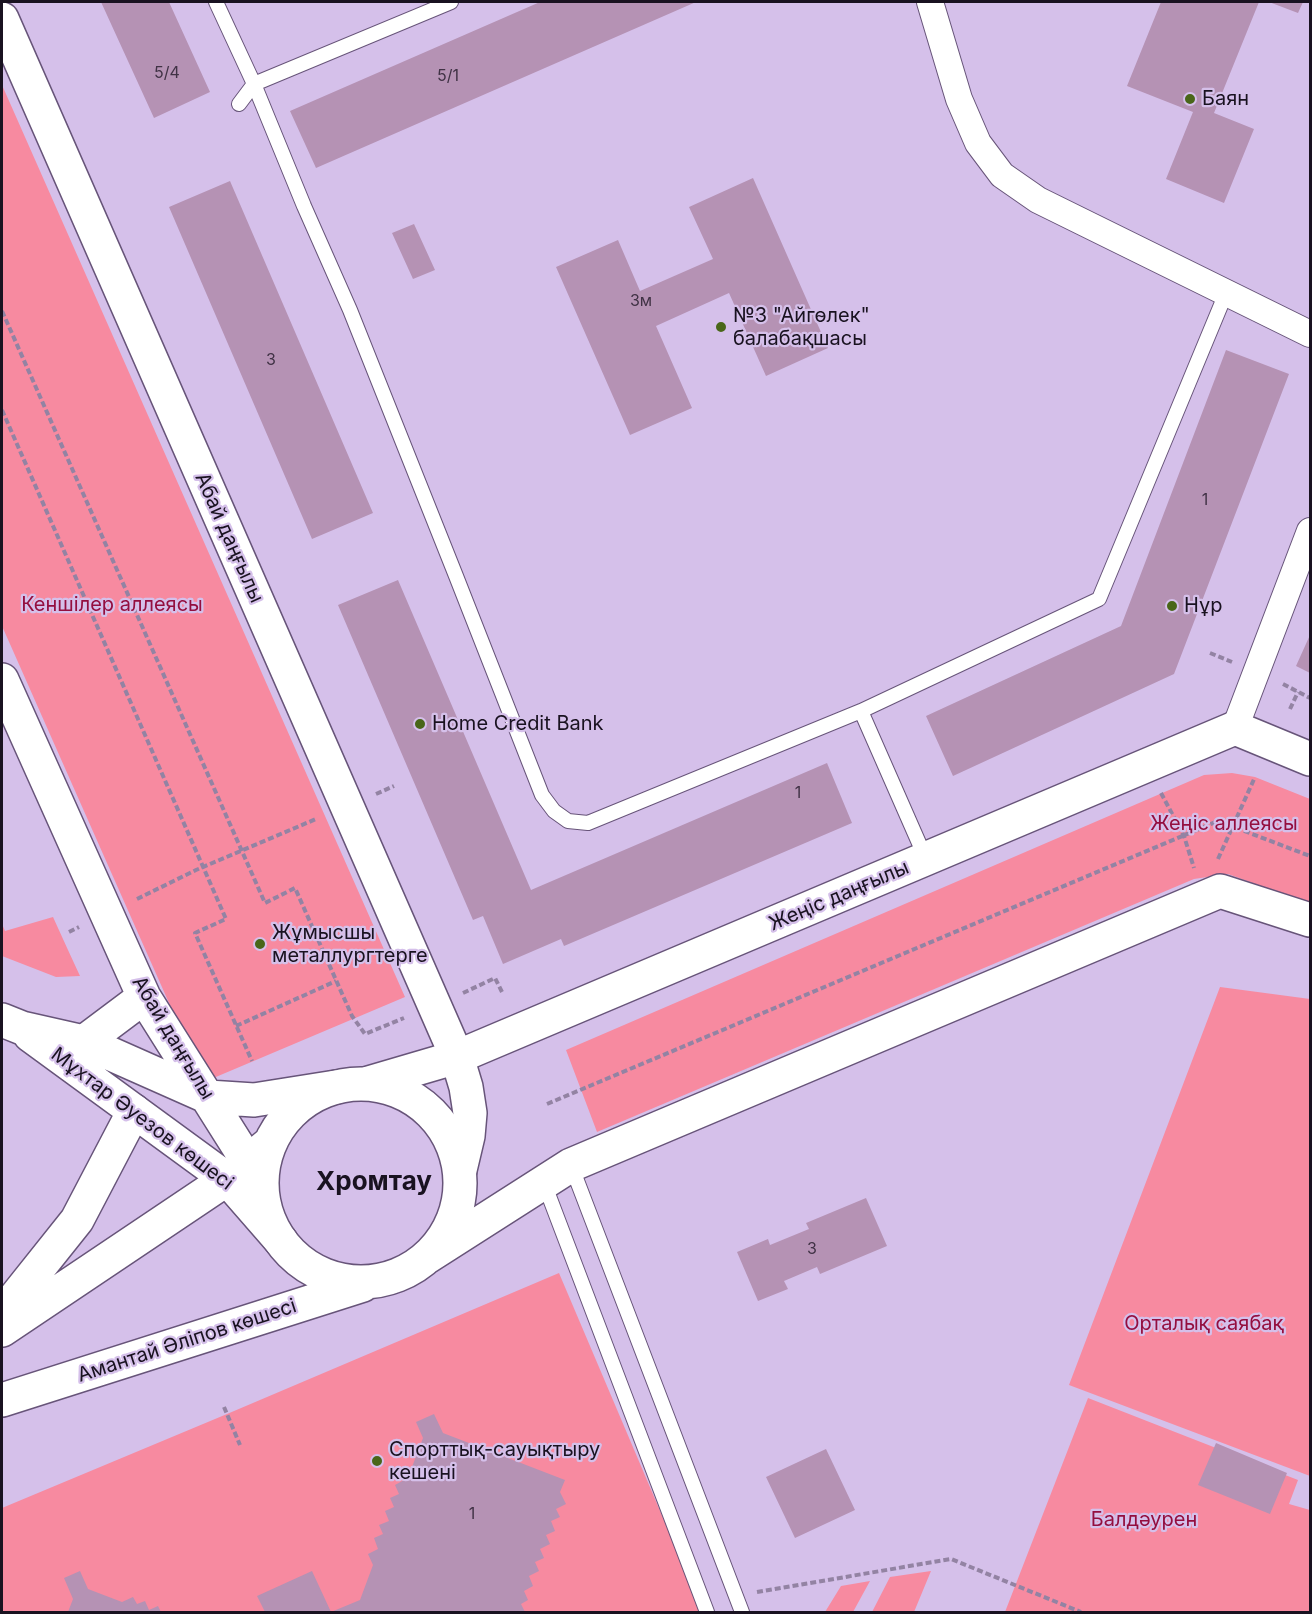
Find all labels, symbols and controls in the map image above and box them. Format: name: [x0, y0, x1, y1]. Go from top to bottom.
house number: 5/4: [154, 63, 180, 83]
house number: 5/1: [437, 66, 459, 86]
place label: Баян: [1202, 87, 1249, 111]
marker: Баян: [1183, 92, 1197, 106]
house number: 3м: [630, 291, 652, 311]
place label: №3 "Айгөлек" балабақшасы: [733, 304, 870, 351]
marker: №3 "Айгөлек" балабақшасы: [714, 320, 728, 334]
house number: 3: [266, 350, 276, 370]
street label: Абай даңғылы: [190, 469, 268, 607]
house number: 1: [1202, 490, 1208, 510]
park label: Кеншілер аллеясы: [21, 593, 203, 617]
place label: Нұр: [1184, 594, 1222, 618]
marker: Нұр: [1165, 599, 1179, 613]
place label: Home Credit Bank: [432, 712, 603, 736]
marker: Home Credit Bank: [413, 717, 427, 731]
house number: 1: [795, 783, 801, 803]
park label: Жеңіс аллеясы: [1150, 812, 1298, 836]
street label: Жеңіс даңғылы: [765, 856, 913, 936]
place label: Жұмысшы металлургтерге: [272, 921, 428, 968]
marker: Жұмысшы металлургтерге: [253, 937, 267, 951]
street label: Абай даңғылы: [127, 972, 219, 1104]
street label: Мұхтар Әуезов көшесі: [46, 1043, 238, 1195]
district label: Хромтау: [316, 1166, 432, 1198]
house number: 3: [807, 1239, 817, 1259]
street label: Амантай Әліпов көшесі: [74, 1294, 300, 1388]
park label: Орталық саябақ: [1124, 1312, 1284, 1336]
place label: Спорттық-сауықтыру кешені: [389, 1438, 600, 1485]
marker: Спорттық-сауықтыру кешені: [370, 1454, 384, 1468]
house number: 1: [469, 1504, 475, 1524]
park label: Балдәурен: [1091, 1508, 1197, 1532]

